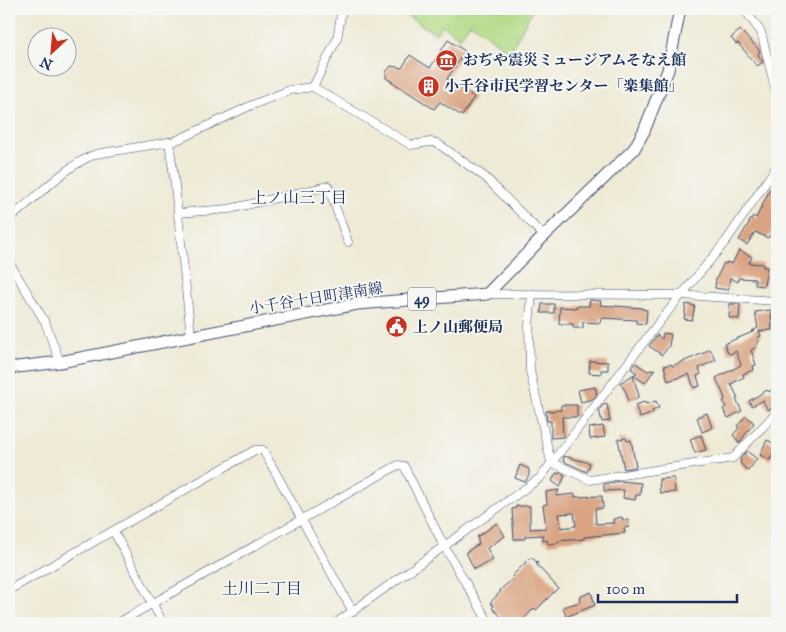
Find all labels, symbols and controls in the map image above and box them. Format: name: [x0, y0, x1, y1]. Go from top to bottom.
north arrow: [28, 28, 78, 78]
museum icon: おぢや震災ミュージアムそなえ館: [435, 48, 459, 72]
place label: おぢや震災ミュージアムそなえ館: [463, 51, 686, 69]
text: N: [37, 53, 56, 73]
building icon: 小千谷市民学習センター「楽集館」: [416, 74, 440, 98]
place label: 小千谷市民学習センター「楽集館」: [444, 77, 683, 95]
district label: 上ノ山三丁目: [251, 188, 347, 207]
street label: 小千谷十日町津南線: [248, 279, 384, 317]
road number: 49: [408, 288, 436, 310]
public building icon: 上ノ山郵便局: [385, 315, 409, 339]
place label: 上ノ山郵便局: [413, 318, 503, 336]
scale bar: [598, 572, 737, 604]
district label: 土川二丁目: [222, 579, 302, 598]
text: 100 m: [606, 580, 646, 598]

